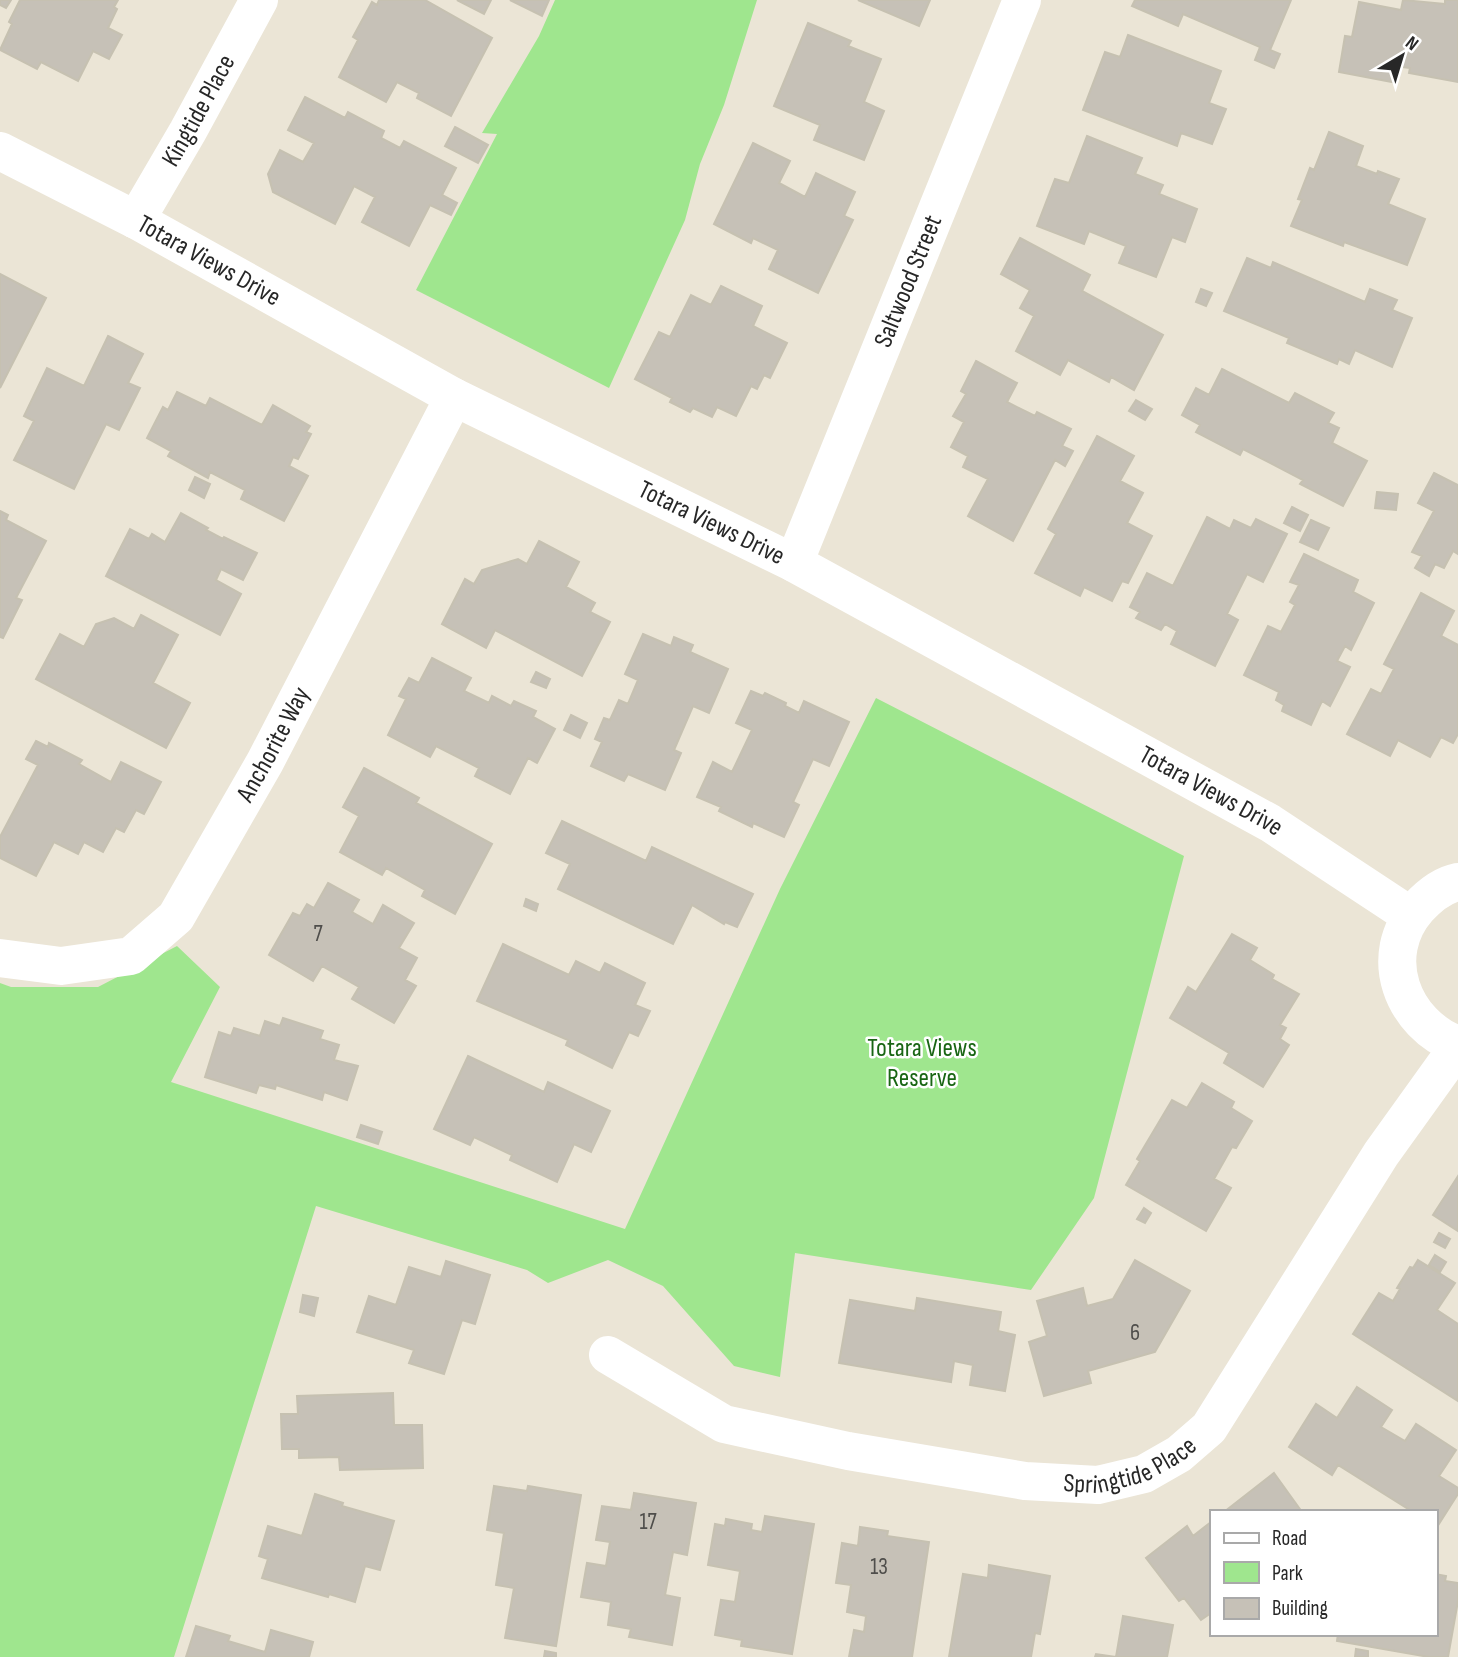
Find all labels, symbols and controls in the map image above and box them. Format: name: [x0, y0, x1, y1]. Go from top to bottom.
north arrow: [1367, 21, 1437, 91]
text: N: [1400, 32, 1423, 56]
street label: Kingtide Place: [155, 49, 242, 172]
street label: Totara Views Drive: [132, 208, 286, 313]
street label: Saltwood Street: [867, 211, 949, 352]
street label: Totara Views Drive: [633, 474, 790, 572]
street label: Anchorite Way: [229, 682, 317, 808]
street label: Totara Views Drive: [1134, 739, 1289, 843]
house number: 7: [313, 920, 323, 948]
park label: Totara Views Reserve: [867, 1033, 977, 1094]
house number: 6: [1130, 1319, 1140, 1347]
street label: Springtide Place: [1062, 1430, 1203, 1500]
house number: 17: [639, 1508, 657, 1536]
legend: [1210, 1510, 1437, 1636]
text: Road: [1272, 1526, 1307, 1551]
house number: 13: [870, 1553, 888, 1581]
text: Park: [1272, 1561, 1303, 1586]
text: Building: [1272, 1596, 1328, 1621]

